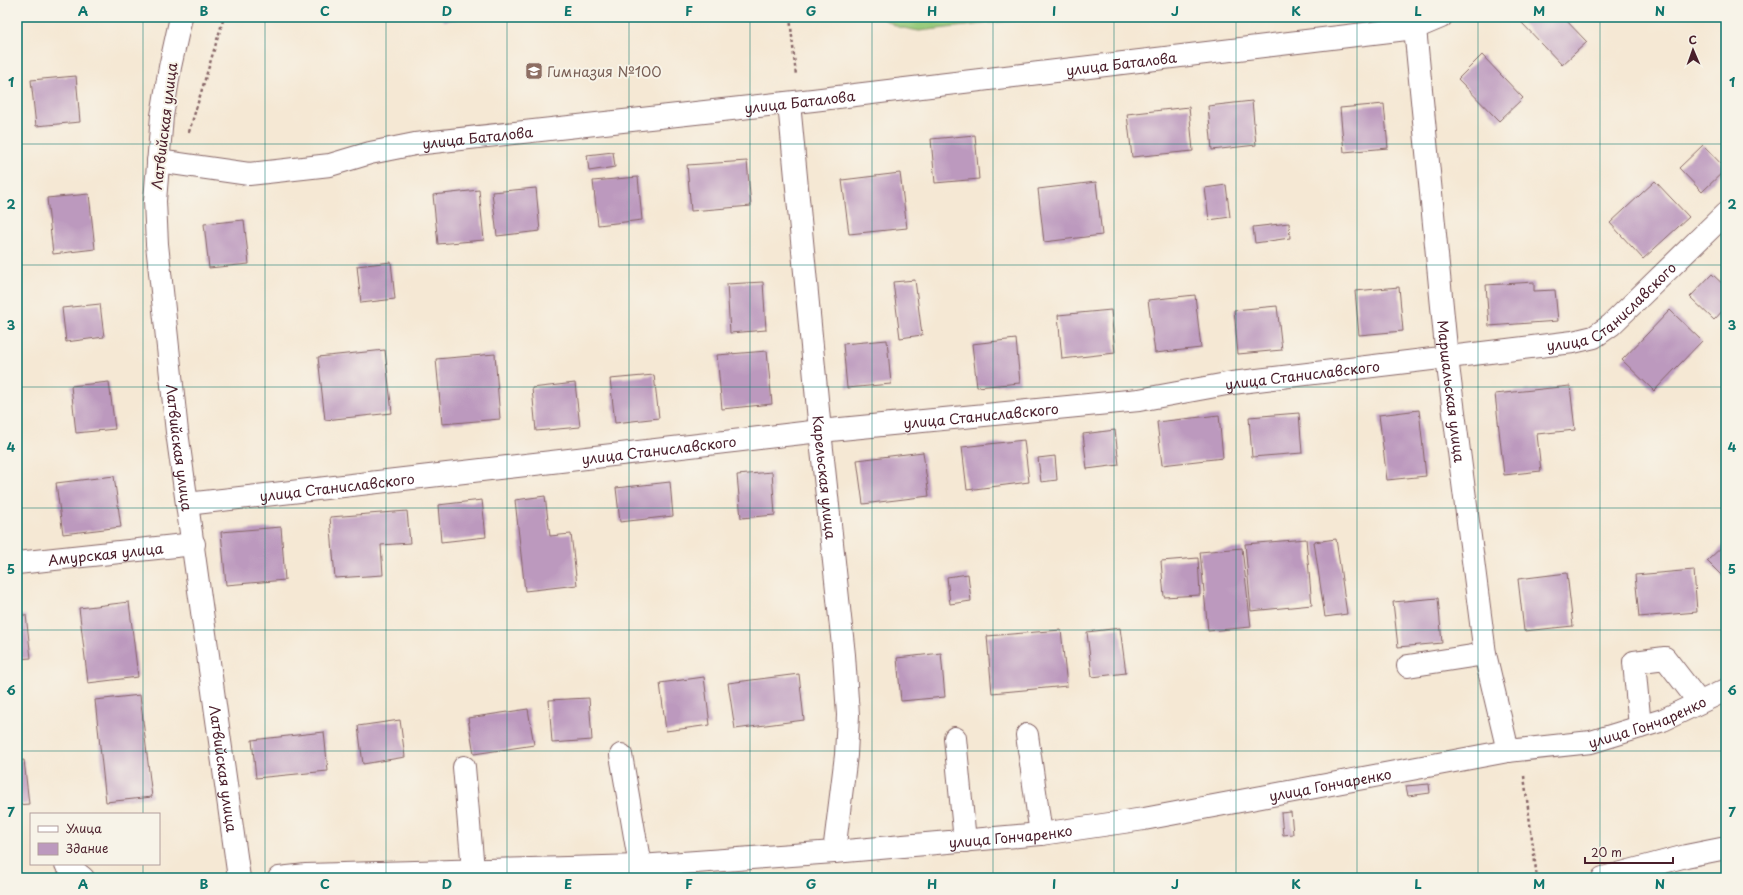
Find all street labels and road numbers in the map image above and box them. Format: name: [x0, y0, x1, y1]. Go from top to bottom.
street label: улица Баталова: [1065, 46, 1178, 80]
street label: Латвийская улица: [146, 61, 182, 191]
street label: улица Баталова: [743, 85, 856, 118]
street label: улица Баталова: [421, 121, 534, 154]
street label: улица Станиславского: [1545, 257, 1681, 356]
street label: Маршальская улица: [1433, 319, 1471, 464]
street label: улица Станиславского: [1223, 355, 1381, 395]
street label: Латвийская улица: [161, 383, 198, 513]
street label: улица Станиславского: [903, 397, 1060, 433]
street label: Карельская улица: [808, 414, 842, 541]
street label: улица Станиславского: [580, 430, 738, 469]
street label: улица Станиславского: [258, 467, 416, 506]
street label: Амурская улица: [47, 537, 164, 570]
street label: улица Гончаренко: [1585, 690, 1710, 753]
street label: Латвийская улица: [205, 704, 243, 833]
street label: улица Гончаренко: [1267, 762, 1393, 806]
street label: улица Гончаренко: [948, 819, 1074, 852]

